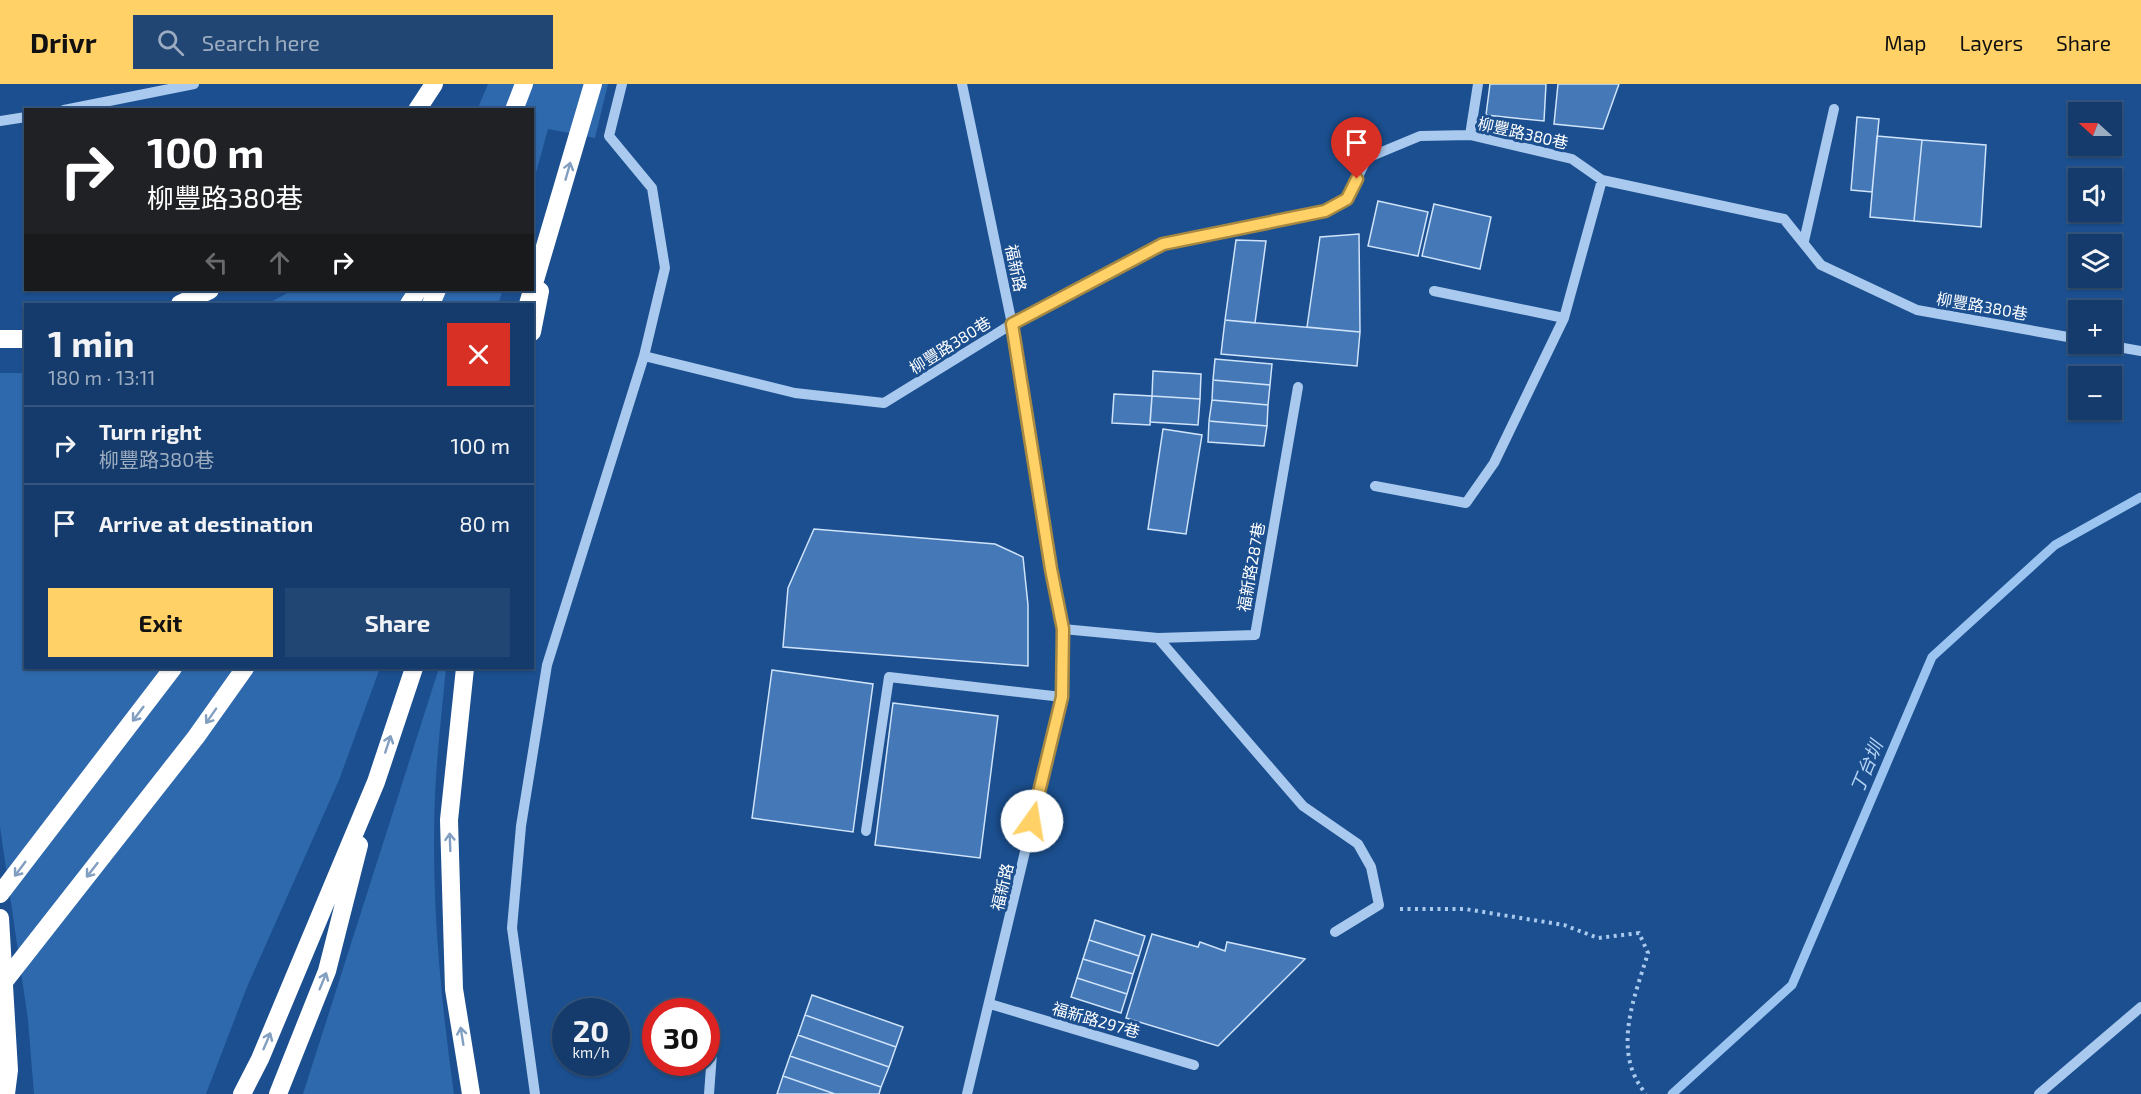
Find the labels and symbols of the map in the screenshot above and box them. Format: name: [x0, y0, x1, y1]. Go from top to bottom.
north arrow: [2068, 102, 2122, 156]
street label: 柳豐路380巷: [1476, 113, 1570, 152]
pin: [1331, 117, 1382, 179]
one-way arrow: [563, 162, 574, 181]
street label: 福新路: [1002, 242, 1031, 293]
street label: 柳豐路380巷: [1935, 288, 2029, 323]
street label: 柳豐路380巷: [906, 312, 994, 377]
street label: 福新路287巷: [1233, 521, 1268, 613]
one-way arrow: [131, 706, 144, 722]
one-way arrow: [205, 707, 217, 723]
one-way arrow: [384, 735, 395, 754]
water label: 丁台圳: [1845, 735, 1888, 796]
position arrow: [1000, 789, 1064, 853]
one-way arrow: [444, 832, 455, 852]
one-way arrow: [13, 861, 26, 877]
one-way arrow: [85, 861, 98, 877]
street label: 福新路: [987, 861, 1016, 912]
one-way arrow: [318, 972, 329, 991]
speed limit sign: 30: [642, 998, 720, 1076]
street label: 福新路297巷: [1050, 998, 1142, 1041]
one-way arrow: [456, 1027, 467, 1047]
one-way arrow: [262, 1033, 273, 1051]

